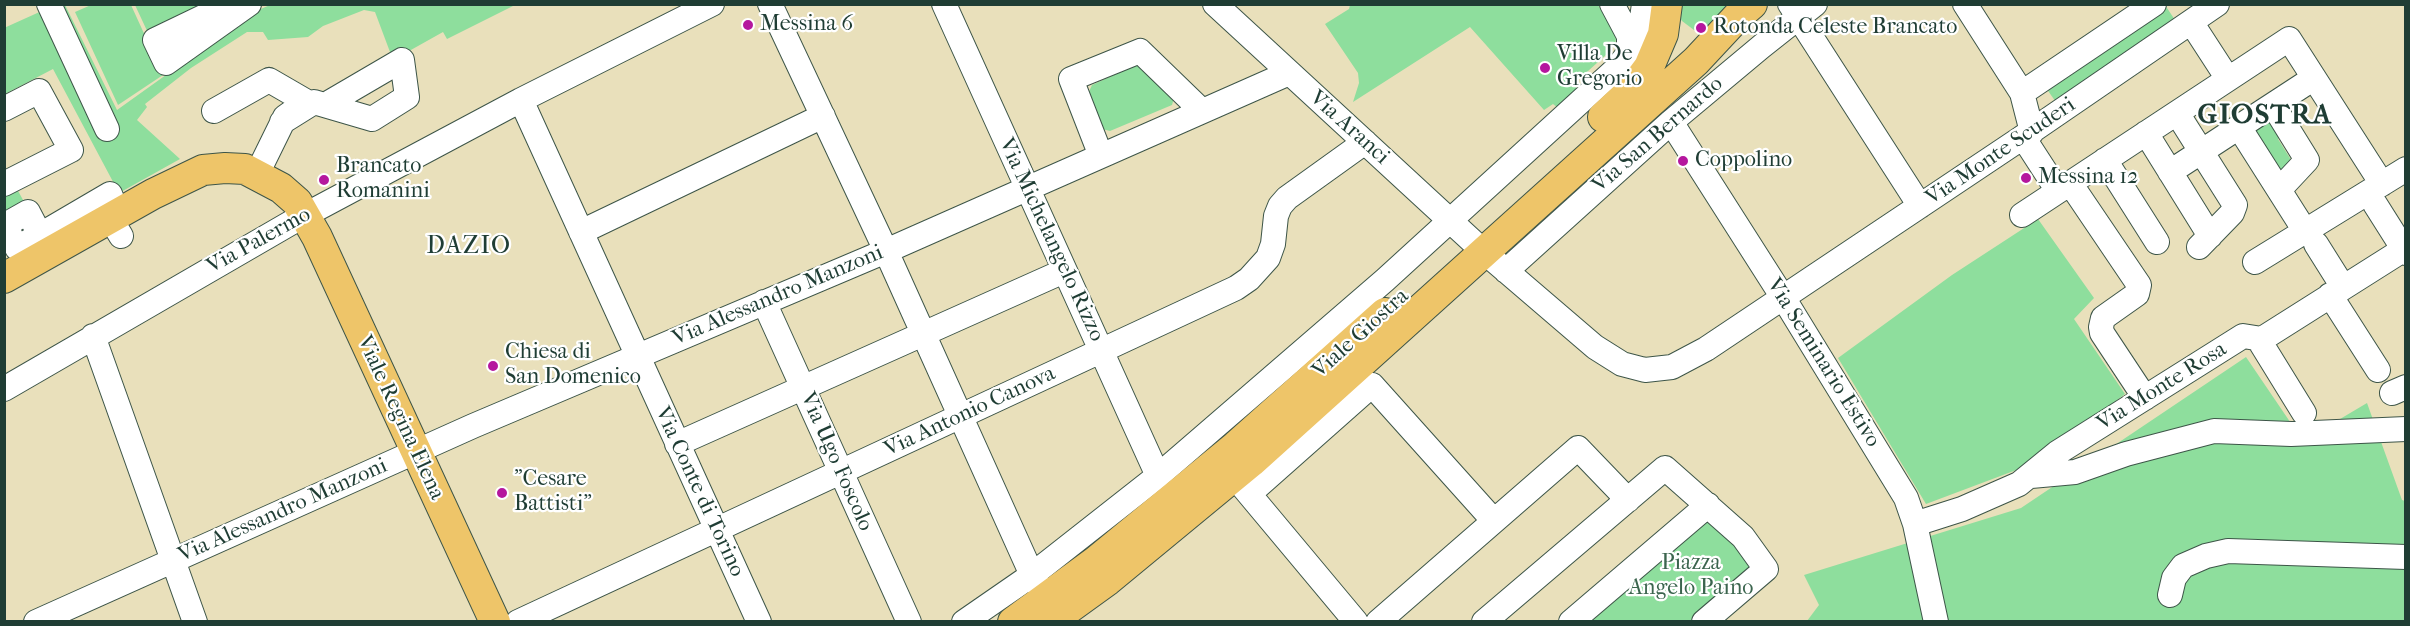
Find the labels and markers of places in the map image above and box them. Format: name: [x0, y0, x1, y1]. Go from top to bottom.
place label: Messina 6: [760, 12, 853, 38]
place label: Rotonda Celeste Brancato: [1713, 15, 1957, 41]
marker: Messina 6: [741, 18, 755, 32]
marker: Rotonda Celeste Brancato: [1694, 21, 1708, 35]
place label: Villa De Gregorio: [1557, 42, 1642, 94]
marker: Villa De Gregorio: [1538, 61, 1552, 75]
place label: Coppolino: [1695, 148, 1792, 174]
place label: Brancato Romanini: [336, 154, 430, 206]
marker: Coppolino: [1676, 154, 1690, 168]
place label: Messina 12: [2038, 165, 2138, 191]
marker: Messina 12: [2019, 171, 2033, 185]
marker: Brancato Romanini: [317, 173, 331, 187]
place label: Chiesa di San Domenico: [505, 340, 641, 392]
marker: Chiesa di San Domenico: [486, 359, 500, 373]
place label: "Cesare Battisti": [514, 467, 592, 518]
marker: "Cesare Battisti": [495, 486, 509, 500]

